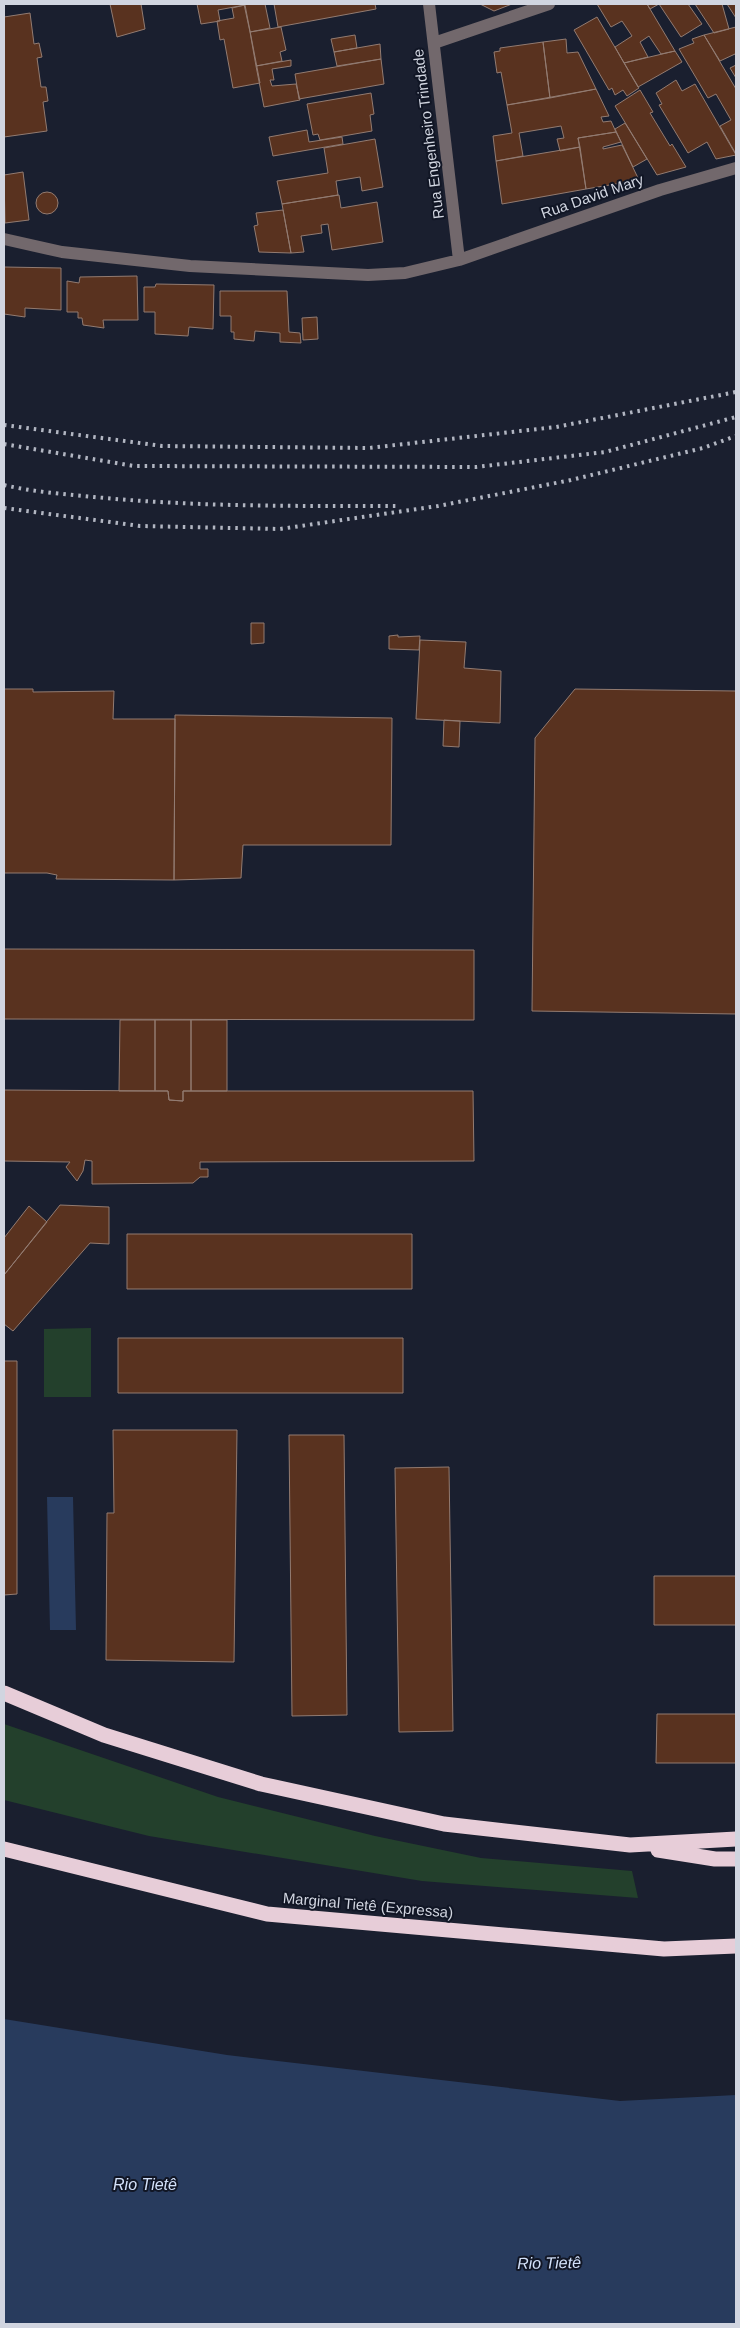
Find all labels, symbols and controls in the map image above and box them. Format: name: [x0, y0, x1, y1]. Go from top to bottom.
street label: Rua Engenheiro Trindade: [409, 48, 447, 220]
street label: Rua David Mary: [538, 170, 646, 222]
street label: Marginal Tietê (Expressa): [282, 1889, 454, 1921]
water label: Rio Tietê: [113, 2176, 177, 2193]
water label: Rio Tietê: [517, 2254, 581, 2272]

